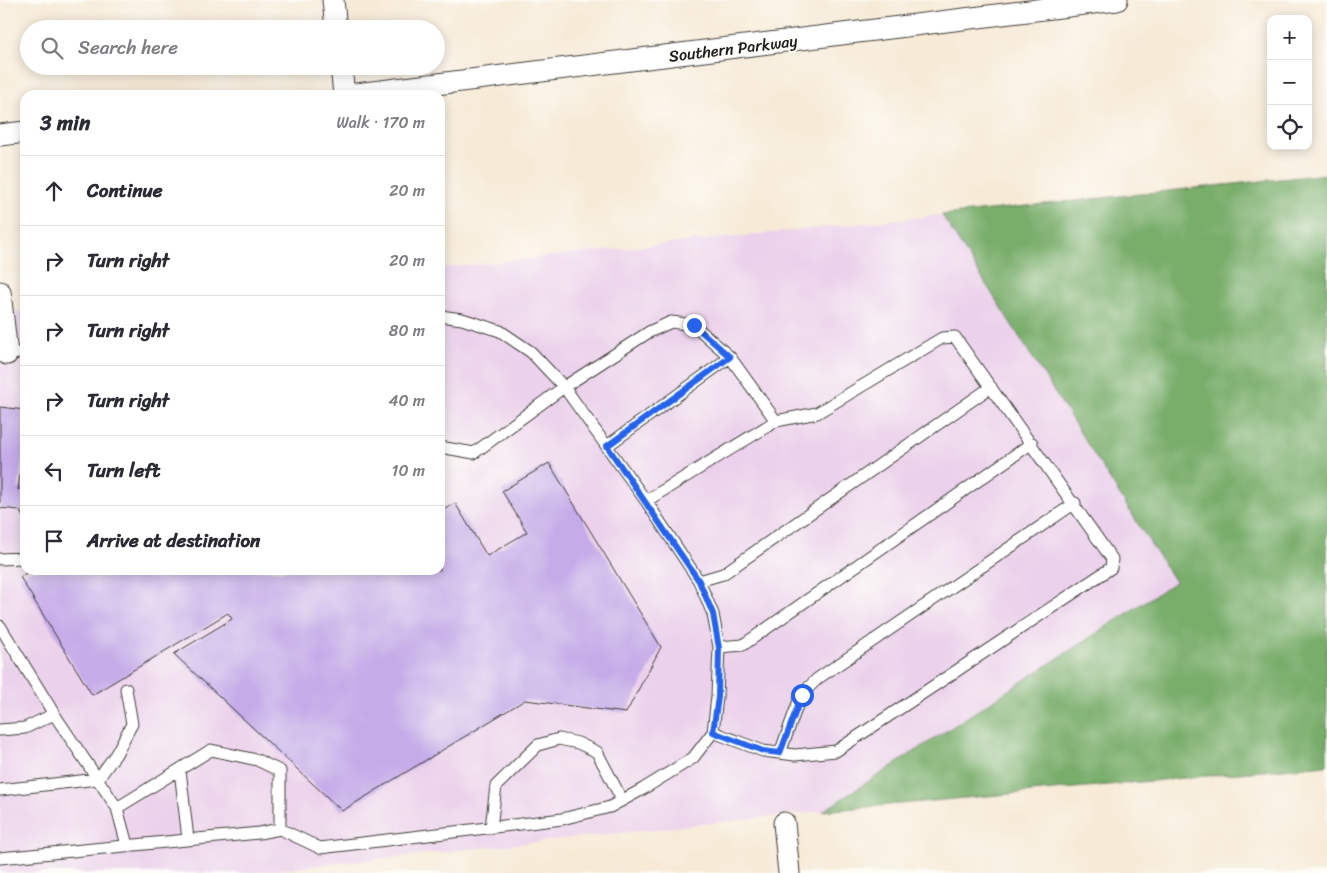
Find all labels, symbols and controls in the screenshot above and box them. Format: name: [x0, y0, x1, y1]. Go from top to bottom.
map controls: [1267, 15, 1312, 150]
button: +: [1267, 15, 1312, 60]
search box: [20, 20, 445, 75]
street label: Southern Parkway: [667, 26, 800, 71]
text: Search here: [78, 31, 178, 64]
icon: search: [38, 34, 66, 62]
button: −: [1267, 60, 1312, 105]
text: 3 min: [40, 104, 90, 142]
button: locate: [1267, 105, 1312, 150]
text: Walk · 170 m: [336, 108, 425, 137]
text: Continue: [87, 174, 163, 207]
text: 20 m: [389, 176, 425, 205]
icon: ahead: [40, 177, 68, 205]
text: Turn right: [87, 244, 169, 277]
text: 20 m: [389, 246, 425, 275]
icon: right: [40, 247, 68, 275]
text: Turn right: [87, 314, 169, 347]
route end: [683, 314, 706, 337]
text: 80 m: [389, 316, 425, 345]
icon: right: [40, 317, 68, 345]
text: Turn right: [87, 384, 169, 417]
text: 40 m: [388, 386, 425, 415]
icon: right: [40, 387, 68, 415]
text: Turn left: [87, 454, 160, 487]
text: 10 m: [392, 456, 425, 485]
icon: left: [40, 457, 68, 485]
text: Arrive at destination: [87, 524, 260, 557]
icon: arrive: [40, 527, 68, 555]
route start: [791, 684, 814, 707]

